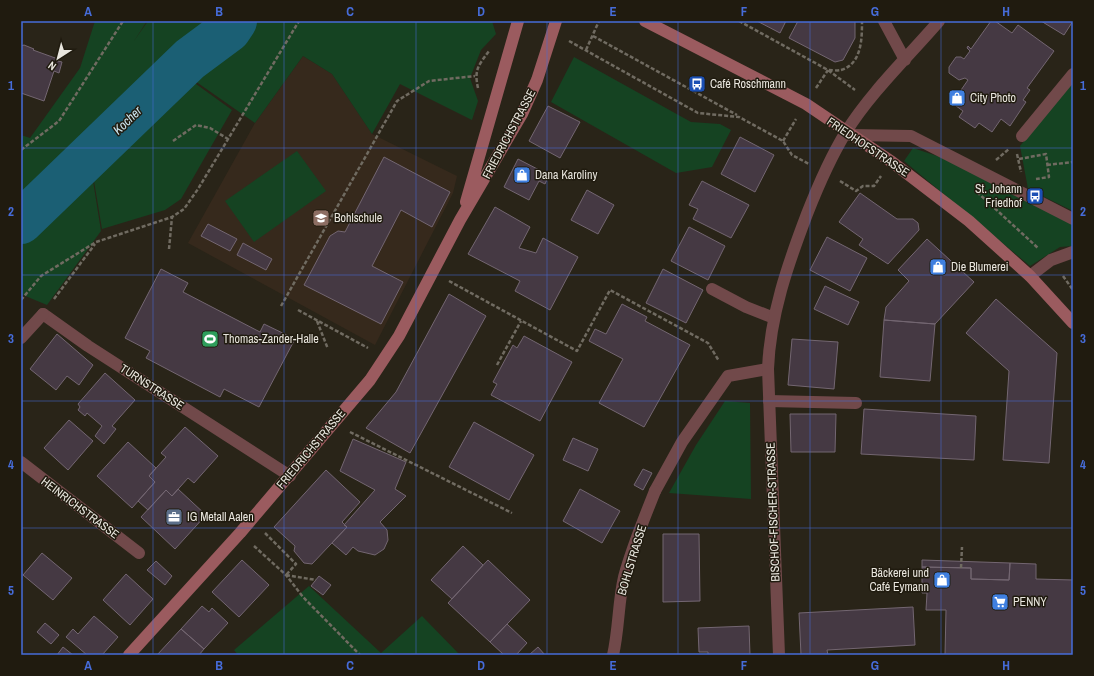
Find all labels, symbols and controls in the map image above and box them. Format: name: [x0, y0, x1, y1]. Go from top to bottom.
text: A: [84, 3, 92, 20]
text: B: [215, 3, 223, 20]
text: C: [346, 3, 354, 20]
text: D: [477, 3, 485, 20]
text: E: [609, 3, 617, 20]
text: F: [741, 3, 748, 20]
text: G: [871, 3, 879, 20]
text: H: [1002, 3, 1010, 20]
north arrow: [38, 38, 78, 78]
text: N: [45, 59, 59, 74]
bus stop icon: Café Roschmann: [687, 74, 707, 94]
place label: Café Roschmann: [710, 76, 786, 92]
text: 1: [8, 77, 14, 94]
text: 1: [1080, 77, 1086, 94]
street label: FRIEDRICHSTRASSE: [479, 86, 539, 182]
shop icon: City Photo: [947, 88, 967, 108]
place label: City Photo: [970, 90, 1016, 106]
water label: Kocher: [109, 102, 146, 138]
street label: FRIEDHOFSTRASSE: [824, 113, 912, 181]
shop icon: Dana Karoliny: [512, 165, 532, 185]
place label: Dana Karoliny: [535, 167, 597, 183]
place label: St. Johann Friedhof: [975, 181, 1022, 211]
bus stop icon: St. Johann Friedhof: [1025, 186, 1045, 206]
text: 2: [8, 203, 14, 220]
text: 2: [1080, 203, 1086, 220]
school or university icon: Bohlschule: [311, 208, 331, 228]
place label: Bohlschule: [334, 210, 382, 226]
shop icon: Die Blumerei: [928, 257, 948, 277]
place label: Die Blumerei: [951, 259, 1008, 275]
sports icon: Thomas-Zander-Halle: [200, 329, 220, 349]
text: 3: [8, 330, 14, 347]
text: 3: [1080, 330, 1086, 347]
place label: Thomas-Zander-Halle: [223, 331, 319, 347]
street label: TURNSTRASSE: [117, 360, 187, 414]
street label: FRIEDRICHSTRASSE: [273, 406, 349, 492]
street label: BISCHOF-FISCHER-STRASSE: [763, 442, 783, 582]
text: 4: [8, 456, 14, 473]
text: 4: [1080, 456, 1086, 473]
street label: HEINRICHSTRASSE: [38, 473, 122, 543]
office icon: IG Metall Aalen: [164, 507, 184, 527]
place label: IG Metall Aalen: [187, 509, 254, 525]
street label: BOHLSTRASSE: [614, 523, 650, 597]
place label: Bäckerei und Café Eymann: [869, 565, 929, 595]
shop icon: Bäckerei und Café Eymann: [932, 570, 952, 590]
text: 5: [8, 582, 14, 599]
text: 5: [1080, 582, 1086, 599]
supermarket icon: PENNY: [990, 592, 1010, 612]
place label: PENNY: [1013, 594, 1047, 610]
text: A: [84, 657, 92, 674]
text: B: [215, 657, 223, 674]
text: C: [346, 657, 354, 674]
text: D: [477, 657, 485, 674]
text: E: [609, 657, 617, 674]
text: F: [741, 657, 748, 674]
text: G: [871, 657, 879, 674]
text: H: [1002, 657, 1010, 674]

